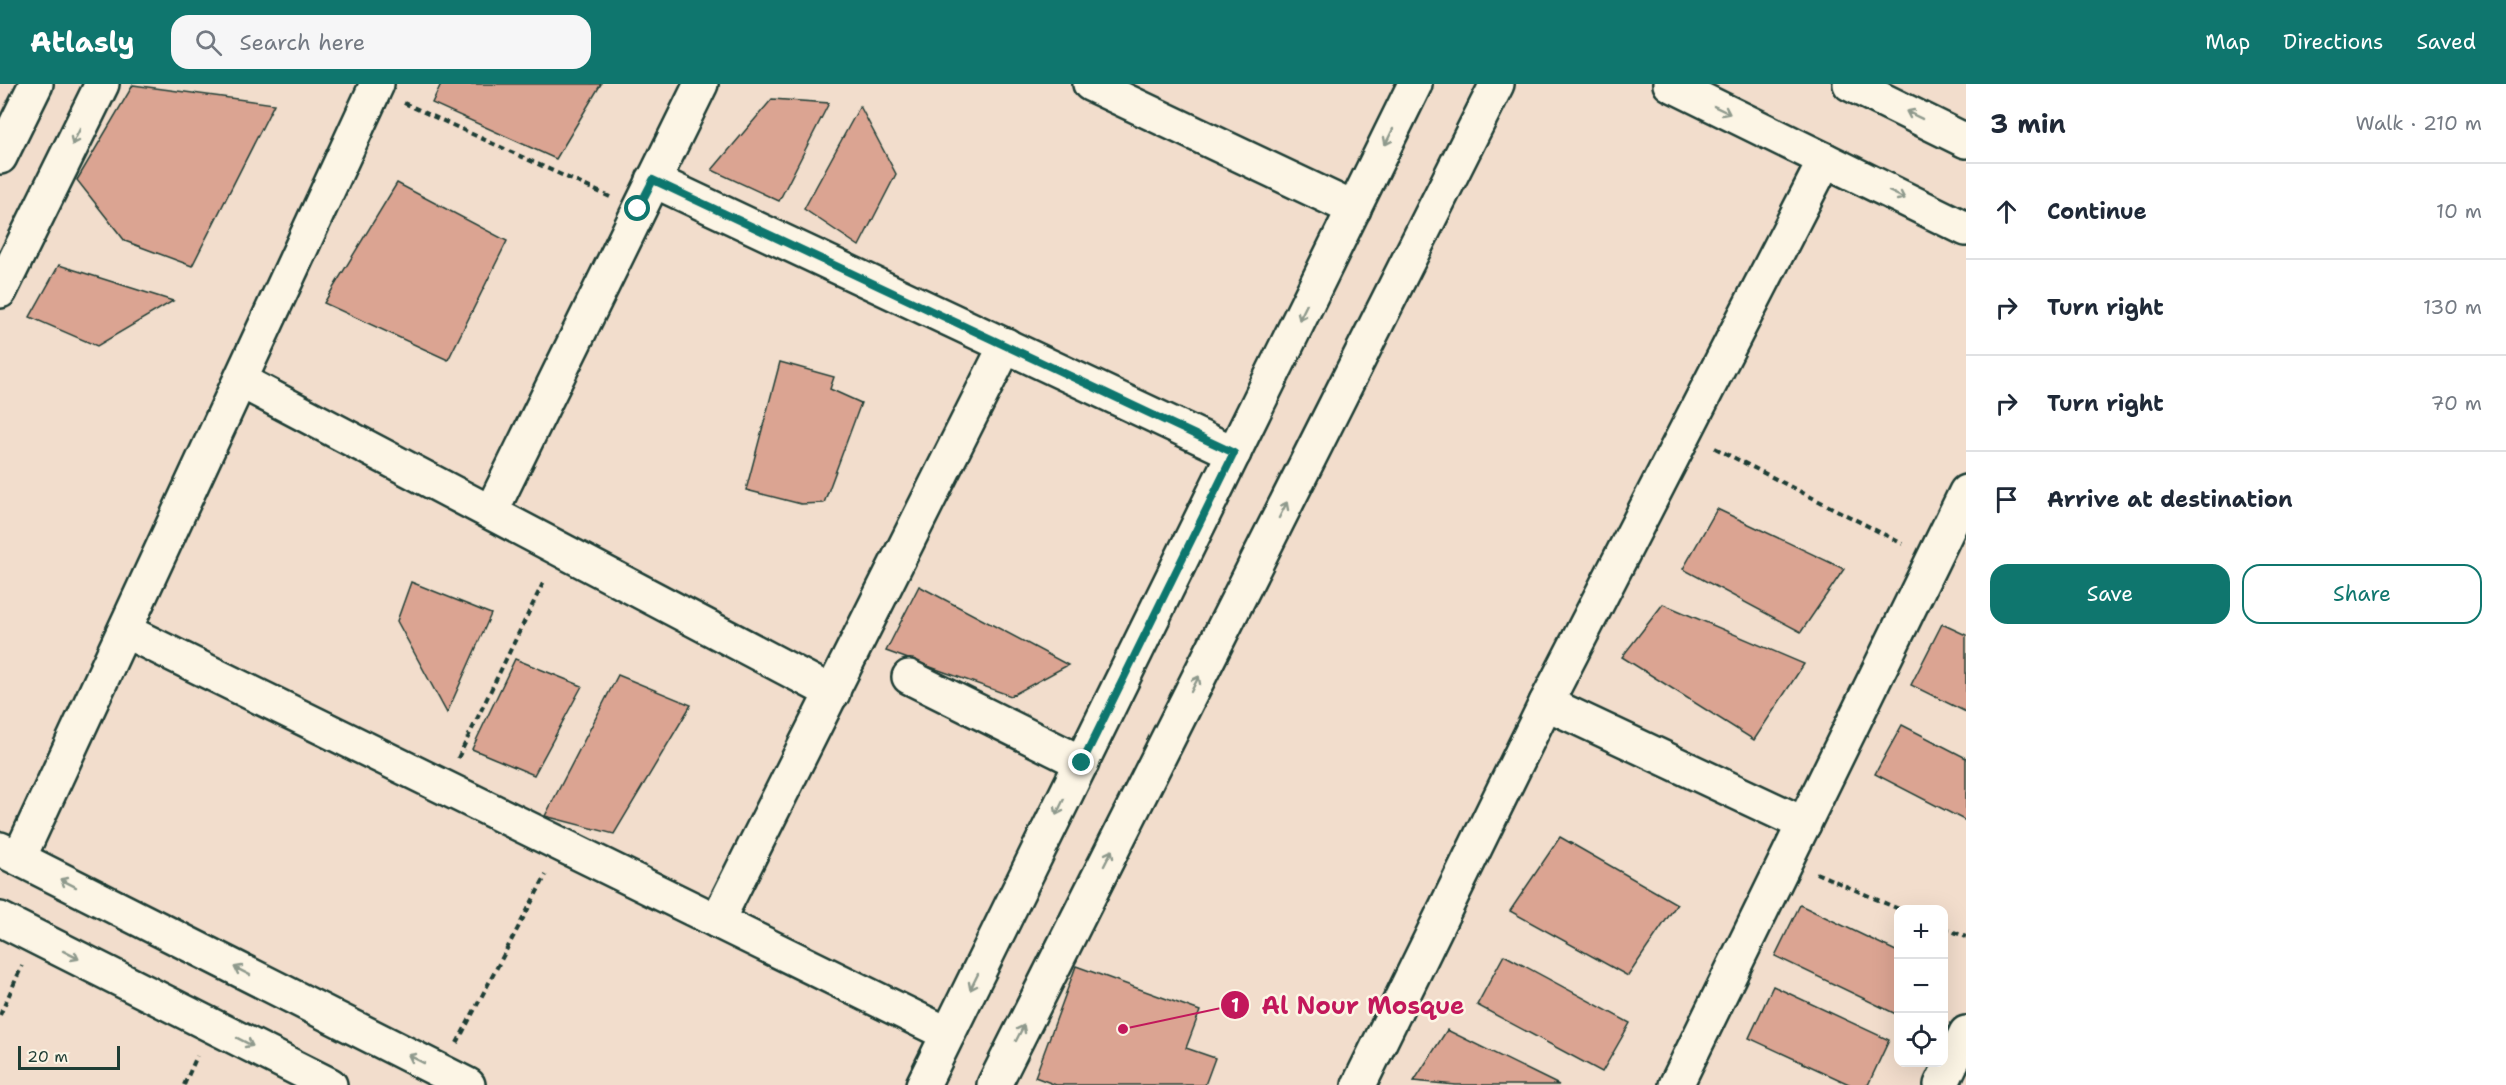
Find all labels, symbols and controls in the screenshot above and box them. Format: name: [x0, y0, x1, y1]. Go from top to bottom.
search box: [171, 15, 591, 69]
text: Atlasly: [30, 23, 135, 61]
icon: search: [192, 26, 225, 59]
text: Search here: [240, 28, 365, 57]
text: Map: [2205, 28, 2250, 56]
text: Directions: [2283, 28, 2383, 56]
text: Saved: [2416, 28, 2476, 56]
one-way arrow: [1713, 104, 1731, 116]
text: 3 min: [1990, 106, 2066, 141]
one-way arrow: [1905, 109, 1923, 121]
text: Walk · 210 m: [2356, 110, 2482, 136]
one-way arrow: [69, 127, 81, 145]
one-way arrow: [1383, 127, 1395, 145]
one-way arrow: [1888, 190, 1906, 201]
route start: [624, 195, 650, 221]
icon: ahead: [1990, 195, 2023, 228]
text: Continue: [2047, 197, 2147, 226]
text: 10 m: [2436, 198, 2482, 224]
icon: right: [1990, 291, 2023, 324]
text: Turn right: [2047, 293, 2164, 322]
text: 130 m: [2423, 294, 2482, 320]
one-way arrow: [1297, 302, 1309, 320]
icon: right: [1990, 387, 2023, 420]
text: Turn right: [2047, 389, 2164, 418]
text: 70 m: [2430, 390, 2482, 416]
icon: arrive: [1990, 483, 2023, 516]
text: Arrive at destination: [2047, 485, 2293, 514]
one-way arrow: [1277, 502, 1289, 519]
button: Save: [1990, 564, 2230, 624]
button: Share: [2242, 564, 2482, 624]
one-way arrow: [1190, 676, 1202, 694]
route end: [1068, 749, 1094, 775]
one-way arrow: [1054, 798, 1066, 815]
one-way arrow: [1103, 850, 1114, 868]
one-way arrow: [59, 876, 77, 888]
map controls: [1894, 905, 1948, 1067]
button: +: [1894, 905, 1948, 959]
one-way arrow: [62, 949, 80, 961]
button: −: [1894, 959, 1948, 1013]
one-way arrow: [234, 965, 251, 977]
one-way arrow: [968, 973, 980, 990]
callout: Al Nour Mosque: [1220, 984, 1476, 1026]
text: Al Nour Mosque: [1262, 990, 1464, 1022]
text: 1: [1231, 994, 1239, 1018]
button: locate: [1894, 1013, 1948, 1067]
one-way arrow: [1015, 1024, 1027, 1042]
one-way arrow: [236, 1037, 254, 1049]
scale bar: [18, 1043, 120, 1070]
text: 20 m: [27, 1046, 68, 1067]
one-way arrow: [408, 1053, 425, 1065]

